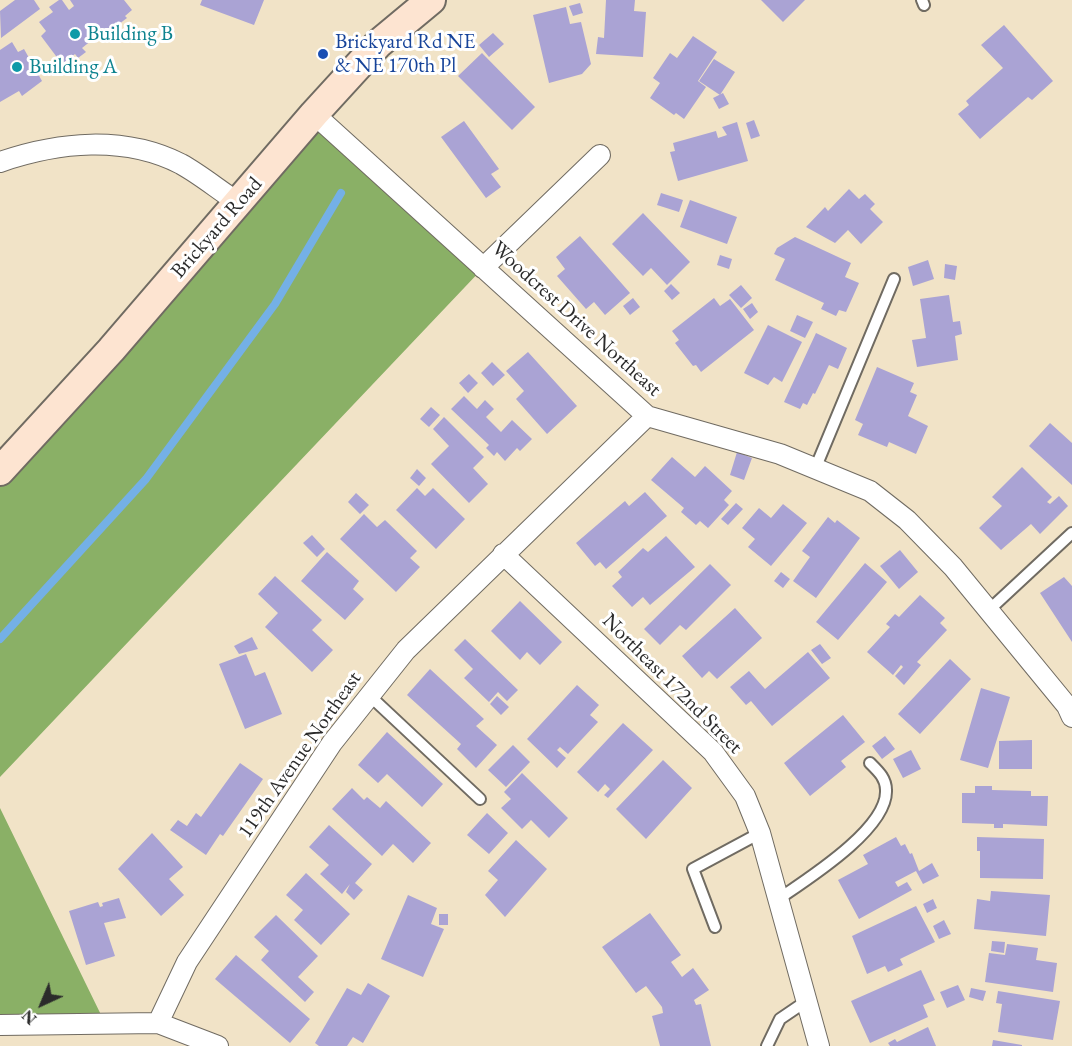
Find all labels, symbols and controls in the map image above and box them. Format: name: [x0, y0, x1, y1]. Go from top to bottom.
place label: Building B: [87, 21, 173, 47]
marker: Building B: [68, 27, 82, 41]
place label: Brickyard Rd NE & NE 170th Pl: [335, 29, 475, 79]
marker: Brickyard Rd NE & NE 170th Pl: [316, 47, 330, 61]
place label: Building A: [29, 54, 117, 80]
marker: Building A: [10, 60, 24, 74]
street label: Brickyard Road: [166, 172, 268, 284]
street label: Woodcrest Drive Northeast: [486, 236, 666, 402]
street label: Northeast 172nd Street: [597, 609, 747, 759]
street label: 119th Avenue Northeast: [233, 667, 367, 843]
north arrow: [12, 974, 72, 1034]
text: N: [17, 1005, 41, 1029]

